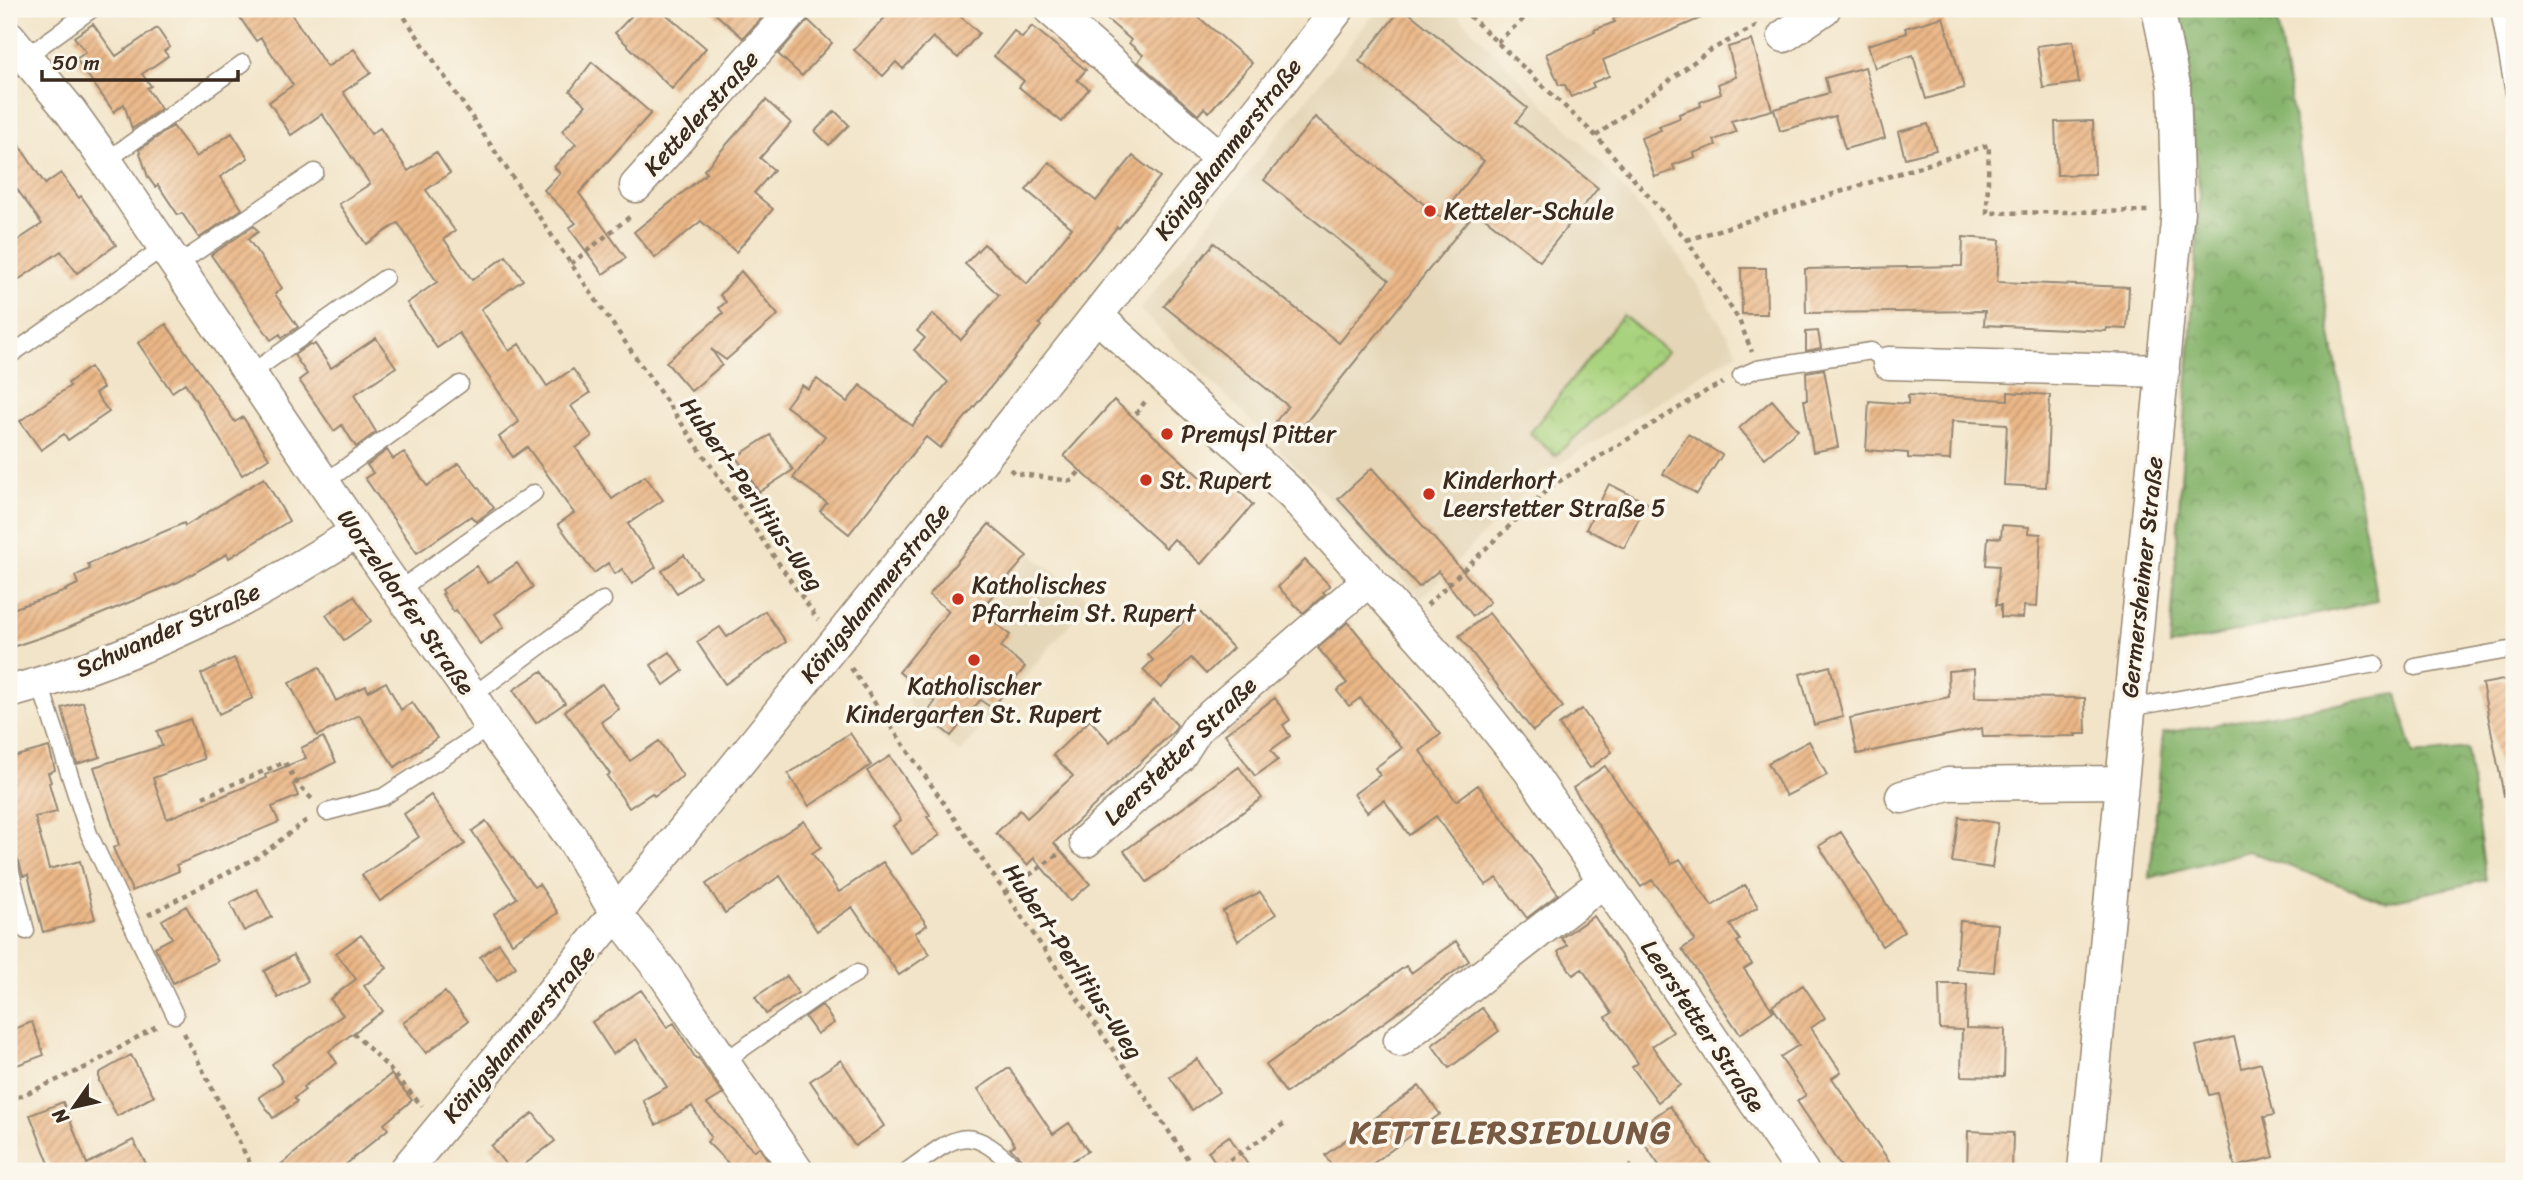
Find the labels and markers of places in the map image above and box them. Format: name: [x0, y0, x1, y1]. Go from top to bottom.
place label: Ketteler-Schule: [1444, 190, 1614, 232]
marker: Ketteler-Schule: [1422, 203, 1438, 219]
place label: Premysl Pitter: [1181, 413, 1337, 455]
marker: Premysl Pitter: [1159, 426, 1175, 442]
place label: St. Rupert: [1160, 459, 1272, 501]
place label: Kinderhort Leerstetter Straße 5: [1443, 459, 1666, 529]
marker: St. Rupert: [1138, 472, 1154, 488]
marker: Kinderhort Leerstetter Straße 5: [1421, 486, 1437, 502]
place label: Katholisches Pfarrheim St. Rupert: [972, 564, 1197, 634]
marker: Katholisches Pfarrheim St. Rupert: [950, 591, 966, 607]
marker: Katholischer Kindergarten St. Rupert: [966, 652, 982, 668]
place label: Katholischer Kindergarten St. Rupert: [846, 665, 1102, 735]

